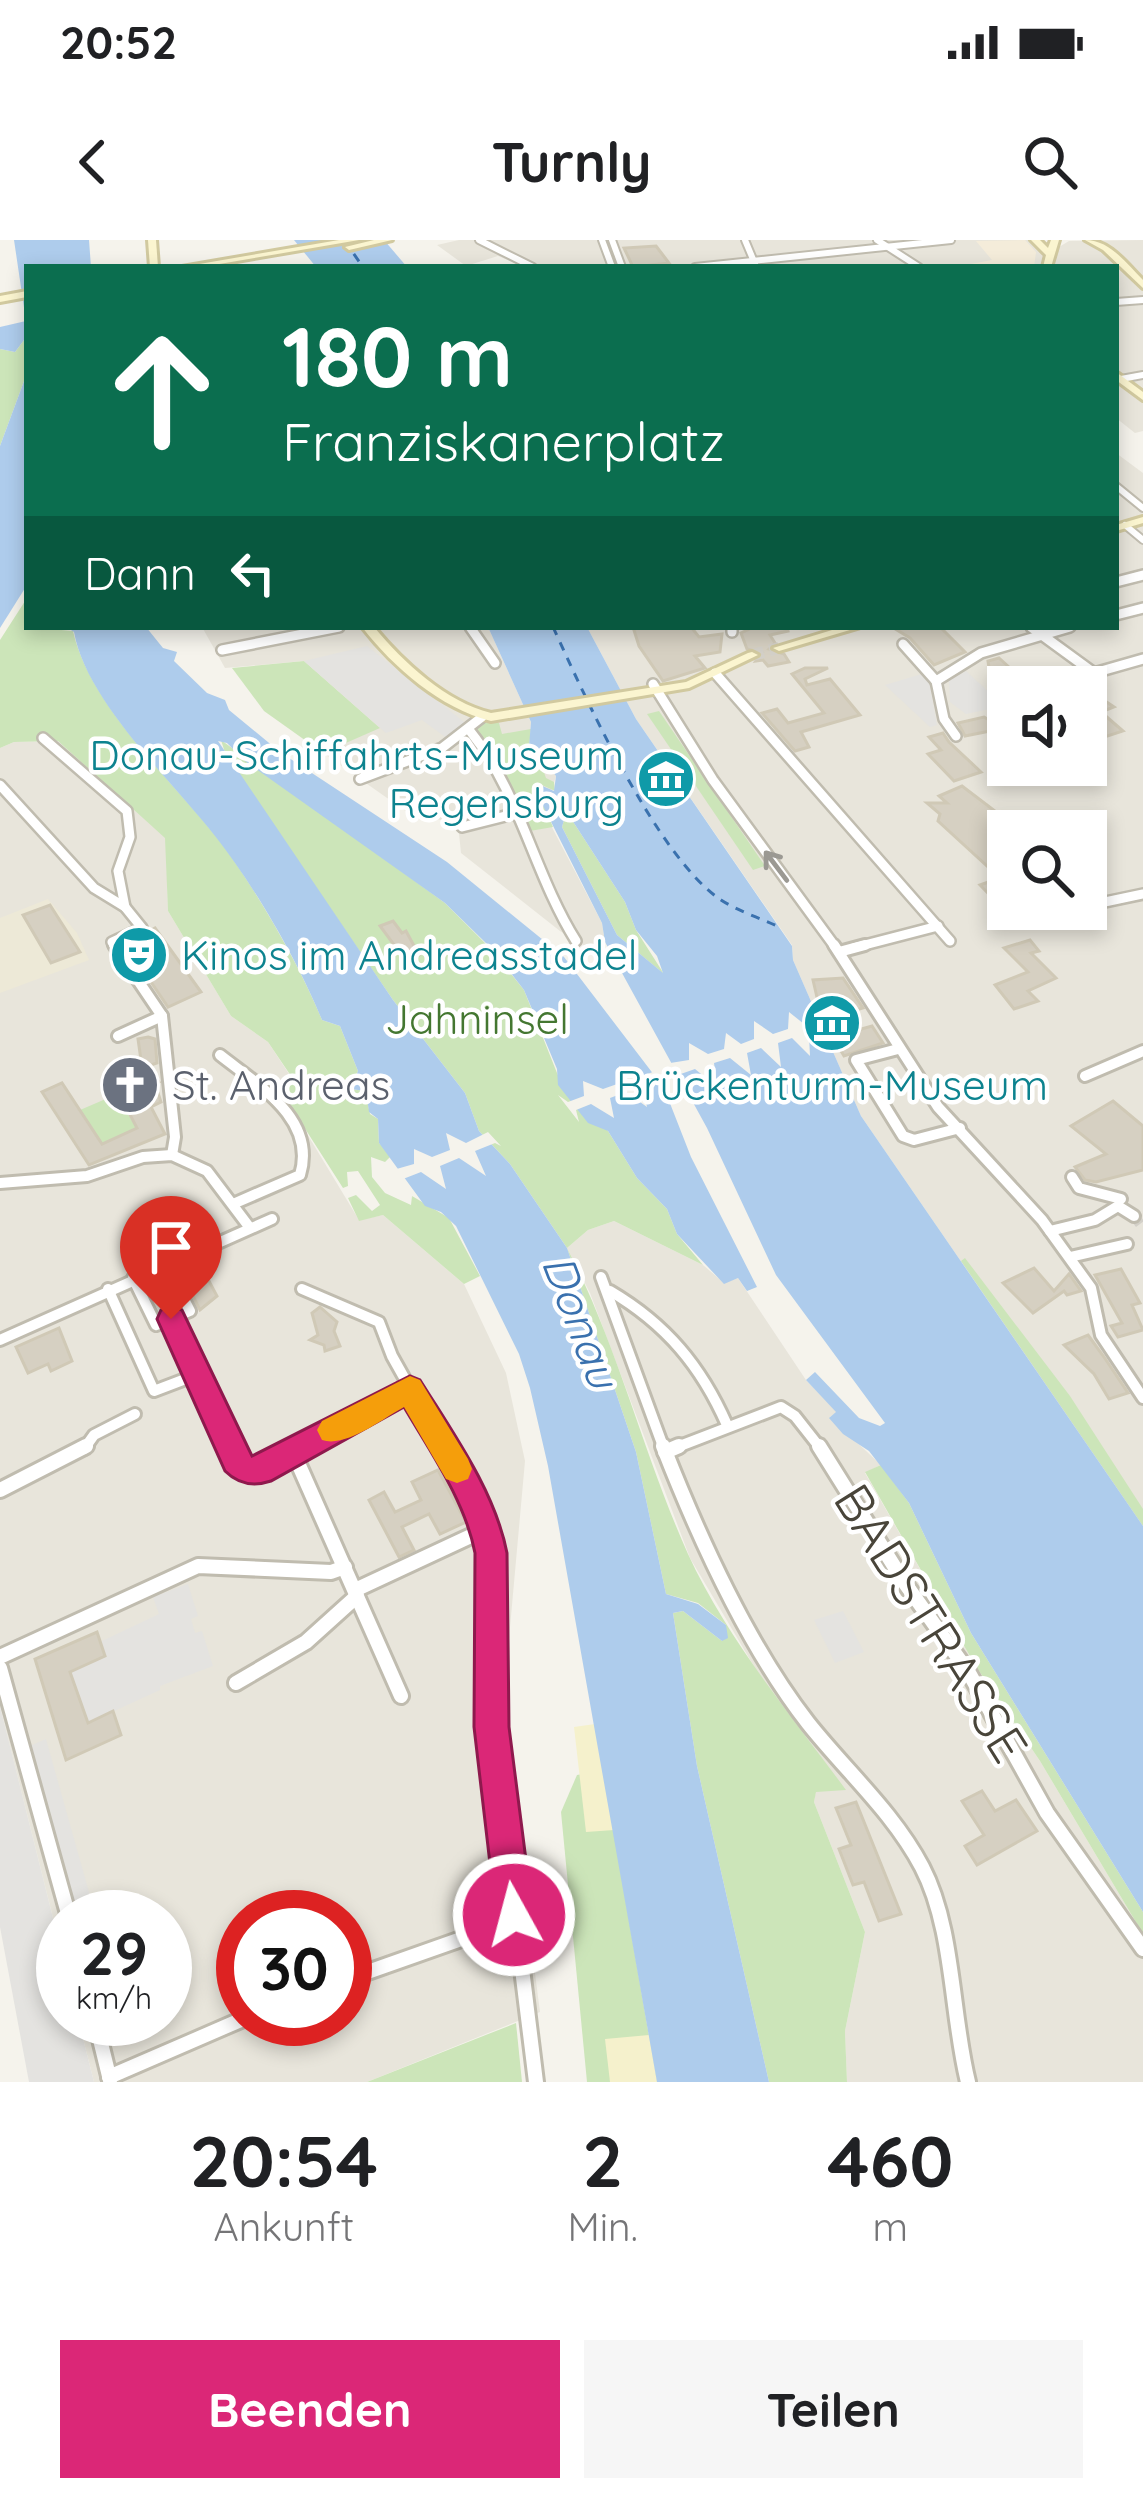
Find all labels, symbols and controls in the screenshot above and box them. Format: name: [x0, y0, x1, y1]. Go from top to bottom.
text: 20:52: [60, 14, 177, 70]
text: Turnly: [491, 128, 652, 196]
icon: back: [60, 129, 126, 195]
icon: search: [1017, 129, 1083, 195]
text: 180 m: [282, 303, 513, 408]
icon: ahead: [84, 312, 240, 468]
text: Franziskanerplatz: [282, 407, 725, 475]
icon: left: [220, 540, 286, 606]
text: Dann: [84, 545, 196, 601]
map controls: [987, 666, 1107, 930]
button: sound: [987, 666, 1107, 786]
place label: Donau-Schiffahrts-Museum Regensburg: [89, 728, 624, 829]
museum icon: Donau-Schiffahrts-Museum Regensburg: [635, 748, 697, 810]
button: search: [987, 810, 1107, 930]
one-way arrow: [763, 851, 790, 883]
theatre icon: Kinos im Andreasstadel: [108, 924, 170, 986]
place label: Kinos im Andreasstadel: [181, 928, 637, 981]
park label: Jahninsel: [385, 992, 569, 1045]
museum icon: Brückenturm-Museum: [801, 992, 863, 1054]
church icon: St. Andreas: [99, 1054, 161, 1116]
place label: St. Andreas: [172, 1058, 390, 1111]
place label: Brückenturm-Museum: [616, 1058, 1048, 1111]
pin: [120, 1196, 222, 1319]
icon: arrive: [138, 1214, 204, 1280]
water label: Donau: [531, 1246, 634, 1397]
street label: BADSTRASSE: [821, 1472, 1043, 1773]
position arrow: [451, 1852, 577, 1978]
speed limit sign: 30: [216, 1890, 372, 2046]
text: 29: [80, 1915, 148, 1990]
text: km/h: [76, 1979, 152, 2017]
text: 20:54: [189, 2115, 378, 2205]
text: 2: [582, 2115, 623, 2205]
text: 460: [827, 2115, 954, 2205]
text: Ankunft: [213, 2202, 354, 2251]
text: Min.: [568, 2202, 638, 2251]
text: m: [873, 2202, 908, 2251]
button: Beenden: [60, 2340, 560, 2478]
button: Teilen: [584, 2340, 1083, 2478]

